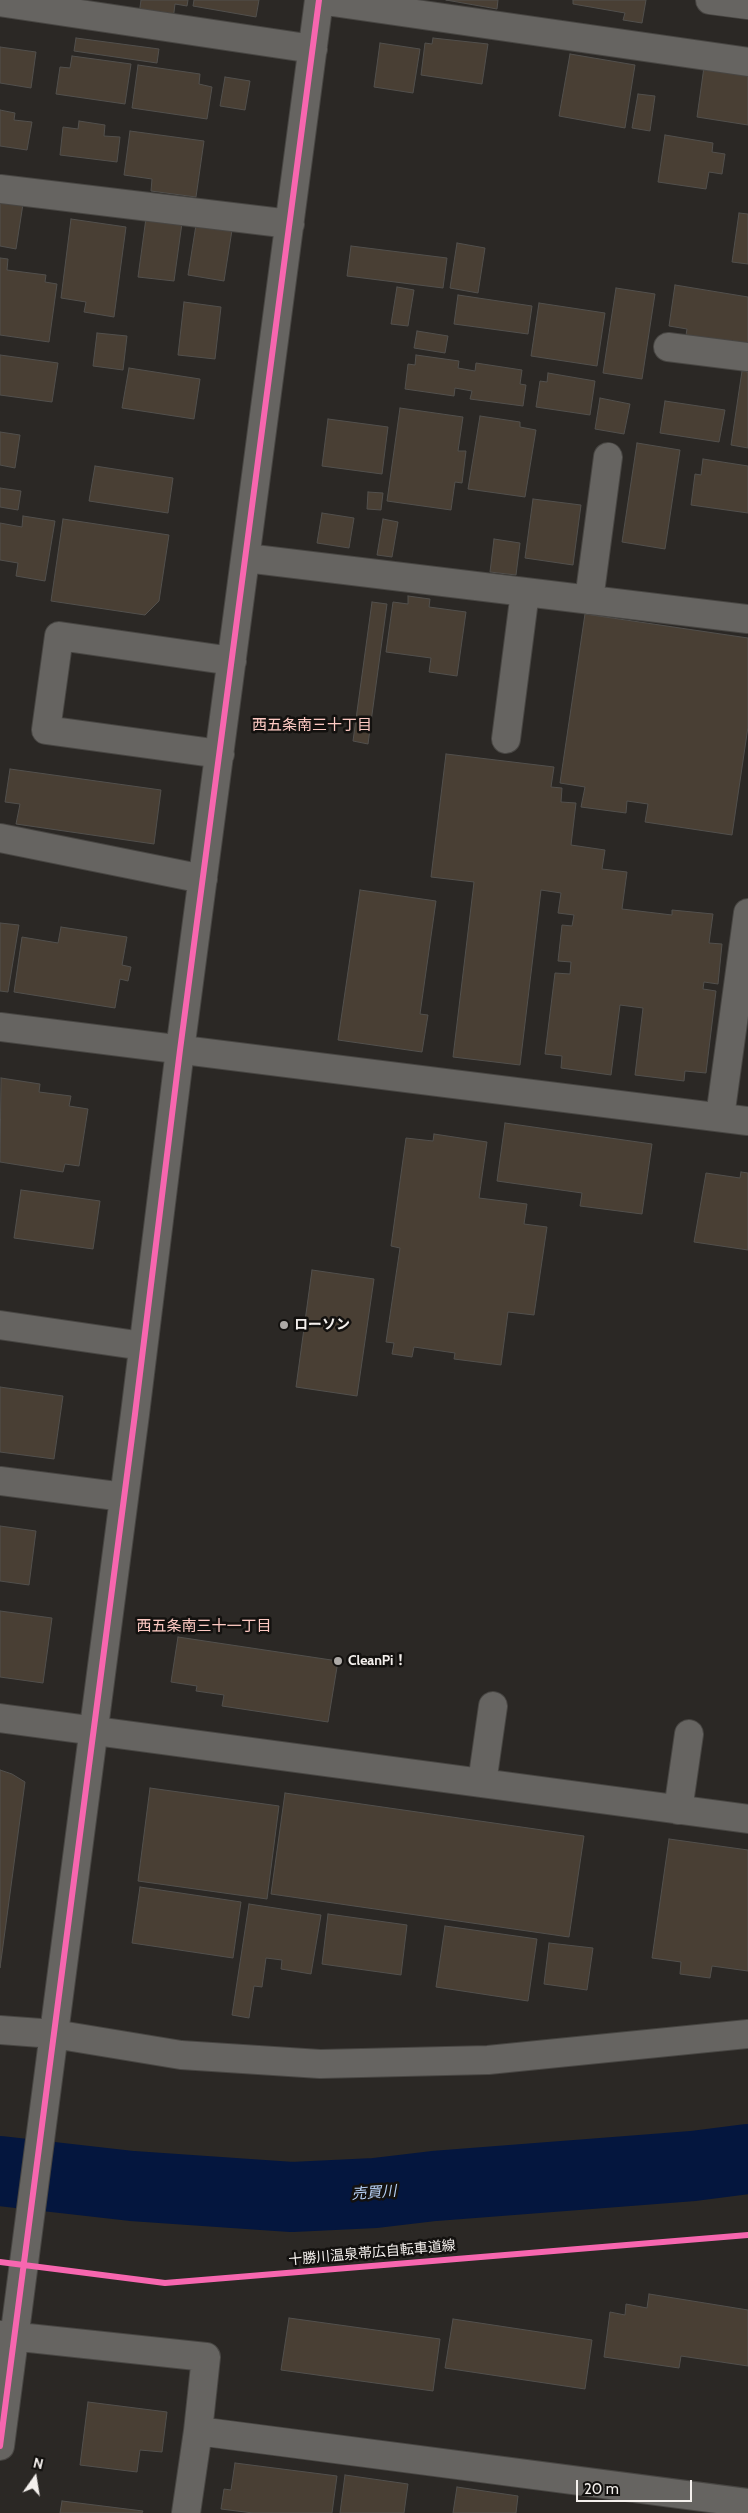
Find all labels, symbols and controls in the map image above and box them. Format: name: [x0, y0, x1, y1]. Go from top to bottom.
district label: 西五条南三十丁目: [252, 717, 372, 735]
place label: ローソン: [294, 1317, 350, 1333]
marker: ローソン: [278, 1319, 290, 1331]
district label: 西五条南三十一丁目: [137, 1618, 271, 1636]
place label: CleanPi！: [348, 1653, 407, 1669]
marker: CleanPi！: [332, 1655, 344, 1667]
water label: 売買川: [351, 2182, 397, 2204]
street label: 十勝川温泉帯広自転車道線: [288, 2237, 456, 2269]
north arrow: [10, 2453, 60, 2503]
text: N: [32, 2454, 45, 2473]
scale bar: [578, 2470, 694, 2502]
text: 20 m: [584, 2480, 619, 2498]

